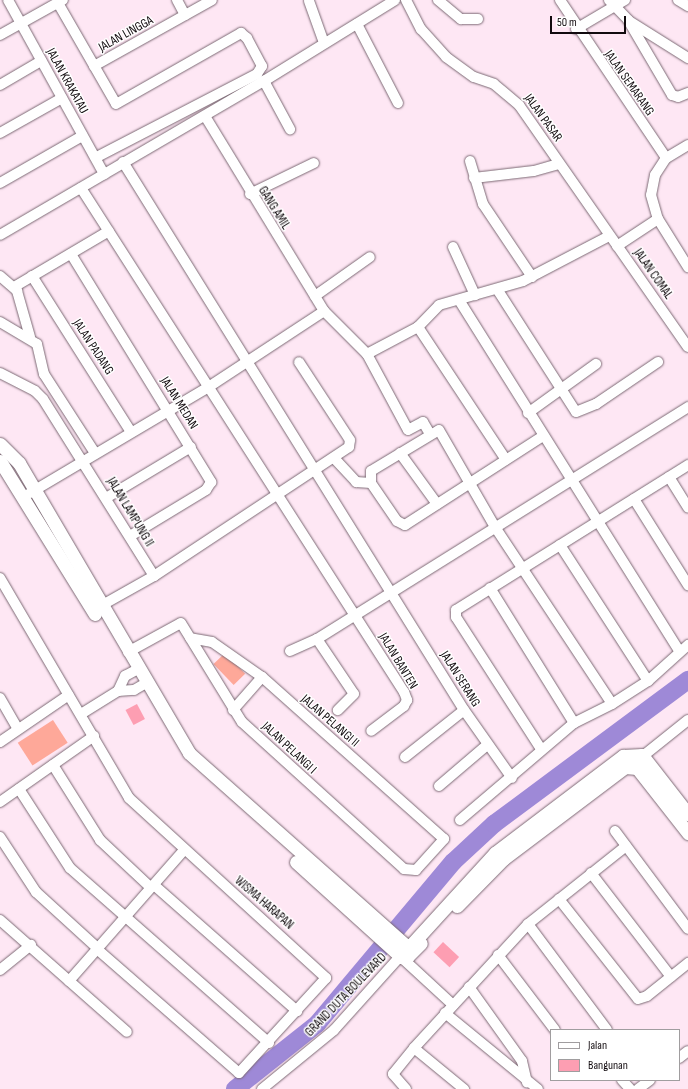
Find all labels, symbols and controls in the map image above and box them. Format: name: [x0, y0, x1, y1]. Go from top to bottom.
scale bar: [552, 8, 628, 34]
street label: JALAN LINGGA: [96, 13, 156, 55]
text: 50 m: [557, 15, 577, 30]
street label: JALAN KRAKATAU: [43, 46, 91, 116]
street label: JALAN SEMARANG: [601, 47, 657, 119]
street label: JALAN PASAR: [520, 91, 566, 145]
street label: GANG AMIL: [255, 184, 293, 232]
street label: JALAN COMAL: [630, 246, 676, 302]
street label: JALAN PADANG: [69, 316, 117, 378]
street label: JALAN MEDAN: [157, 374, 201, 432]
street label: JALAN LAMPUNG II: [103, 475, 157, 549]
street label: JALAN BANTEN: [375, 630, 421, 692]
street label: JALAN SERANG: [437, 648, 483, 710]
street label: JALAN PELANGI II: [298, 692, 362, 750]
street label: JALAN PELANGI I: [258, 719, 320, 777]
street label: WISMA HARAPAN: [231, 873, 297, 933]
street label: GRAND DUTA BOULEVARD: [302, 950, 390, 1040]
legend: [550, 1029, 680, 1081]
text: Jalan: [588, 1038, 607, 1053]
text: Bangunan: [588, 1058, 628, 1073]

